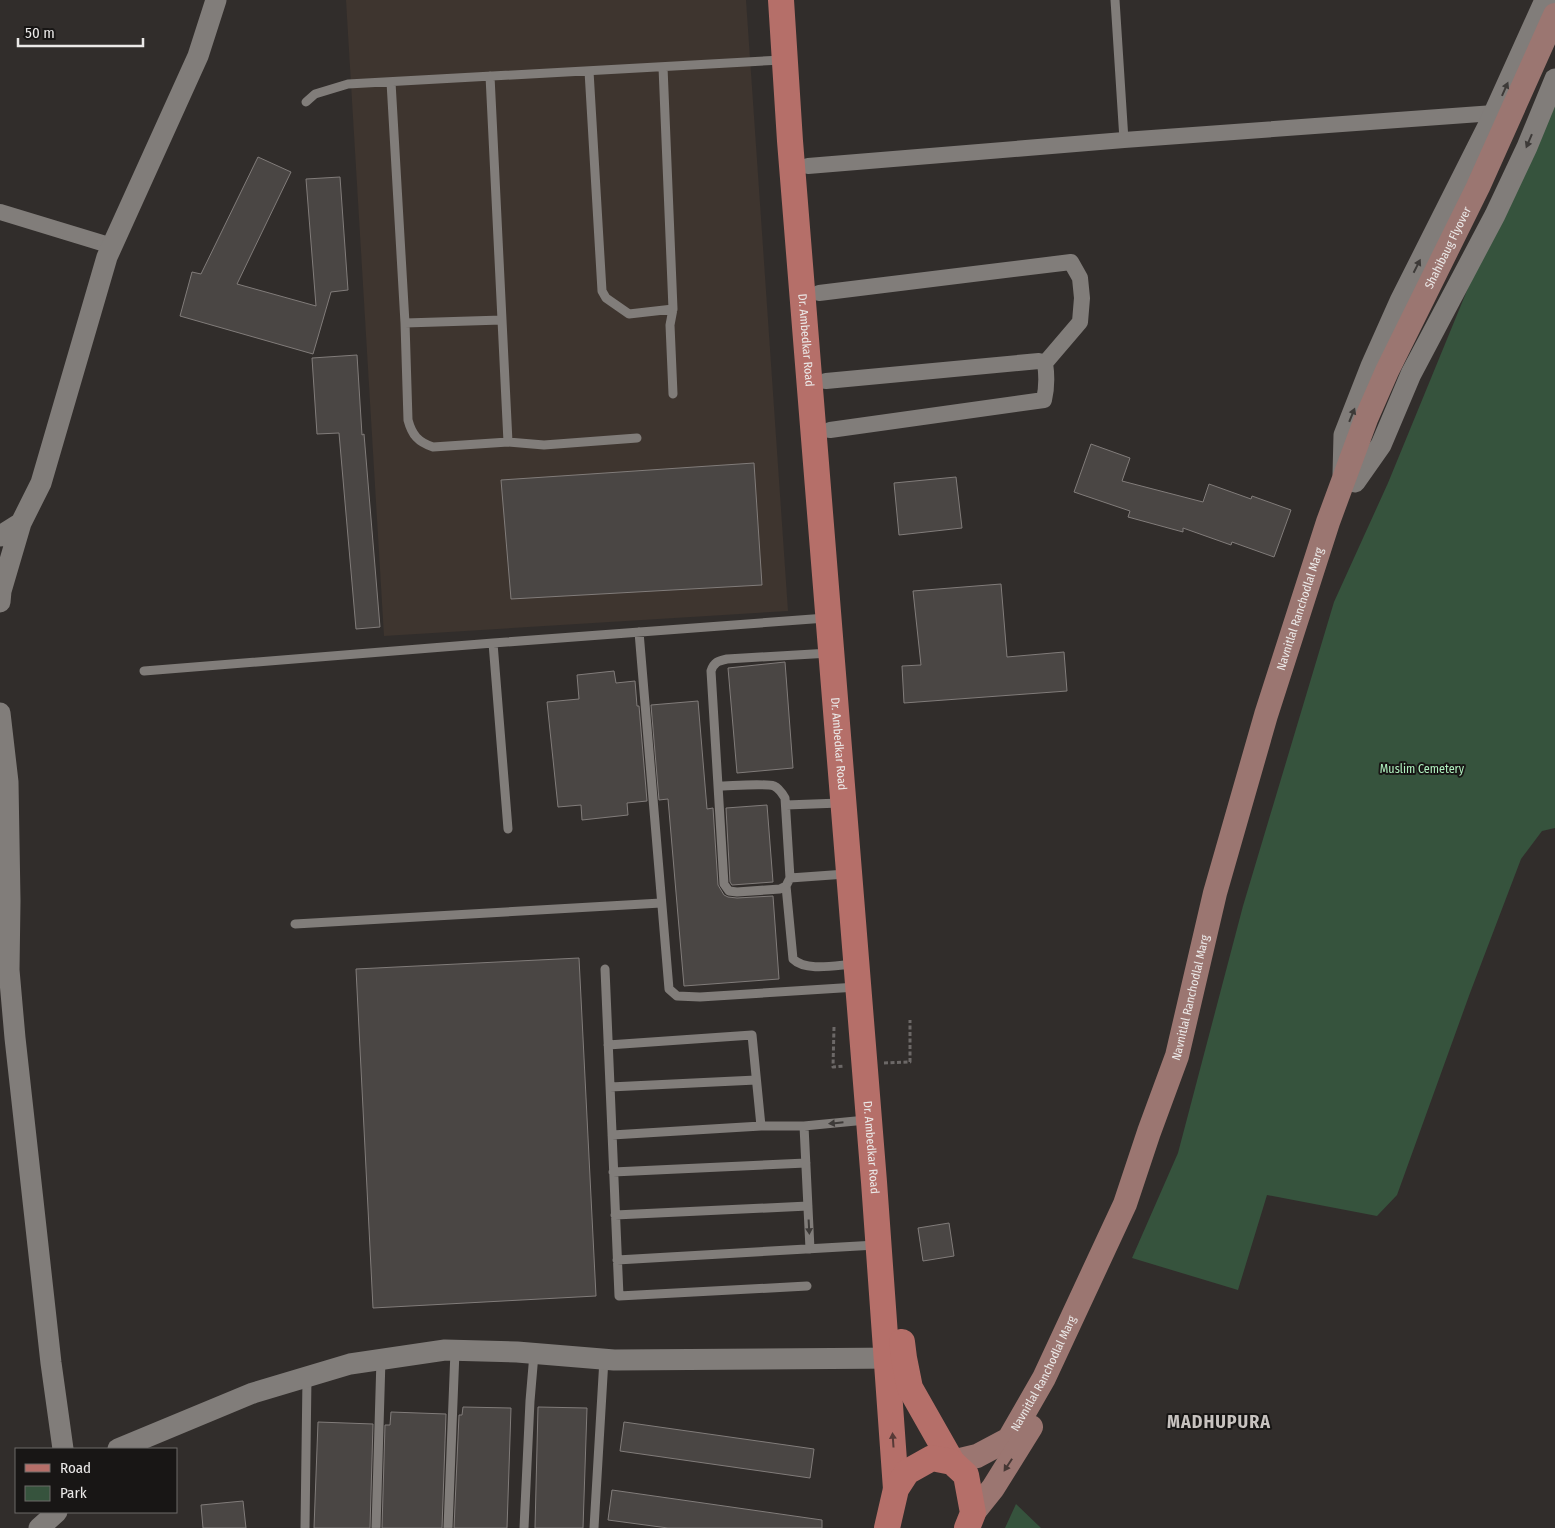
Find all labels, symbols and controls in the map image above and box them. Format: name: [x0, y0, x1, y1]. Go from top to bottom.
scale bar: [18, 15, 142, 47]
text: 50 m: [25, 24, 55, 42]
one-way arrow: [1501, 82, 1509, 96]
one-way arrow: [1525, 133, 1533, 148]
street label: Shahibaug Flyover: [1422, 204, 1474, 291]
one-way arrow: [1413, 259, 1421, 274]
street label: Dr. Ambedkar Road: [795, 293, 817, 387]
one-way arrow: [1348, 408, 1356, 422]
street label: Navnitlal Ranchodlal Marg: [1274, 545, 1326, 672]
street label: Dr. Ambedkar Road: [828, 697, 849, 791]
park label: Muslim Cemetery: [1380, 762, 1465, 776]
street label: Navnitlal Ranchodlal Marg: [1169, 933, 1212, 1062]
street label: Dr. Ambedkar Road: [860, 1100, 882, 1194]
one-way arrow: [828, 1119, 844, 1127]
one-way arrow: [805, 1219, 813, 1235]
street label: Navnitlal Ranchodlal Marg: [1008, 1313, 1079, 1434]
district label: MADHUPURA: [1167, 1411, 1271, 1433]
one-way arrow: [889, 1432, 897, 1448]
legend: [15, 1448, 178, 1513]
one-way arrow: [1003, 1458, 1013, 1472]
text: Road: [60, 1459, 91, 1477]
text: Park: [60, 1484, 87, 1502]

